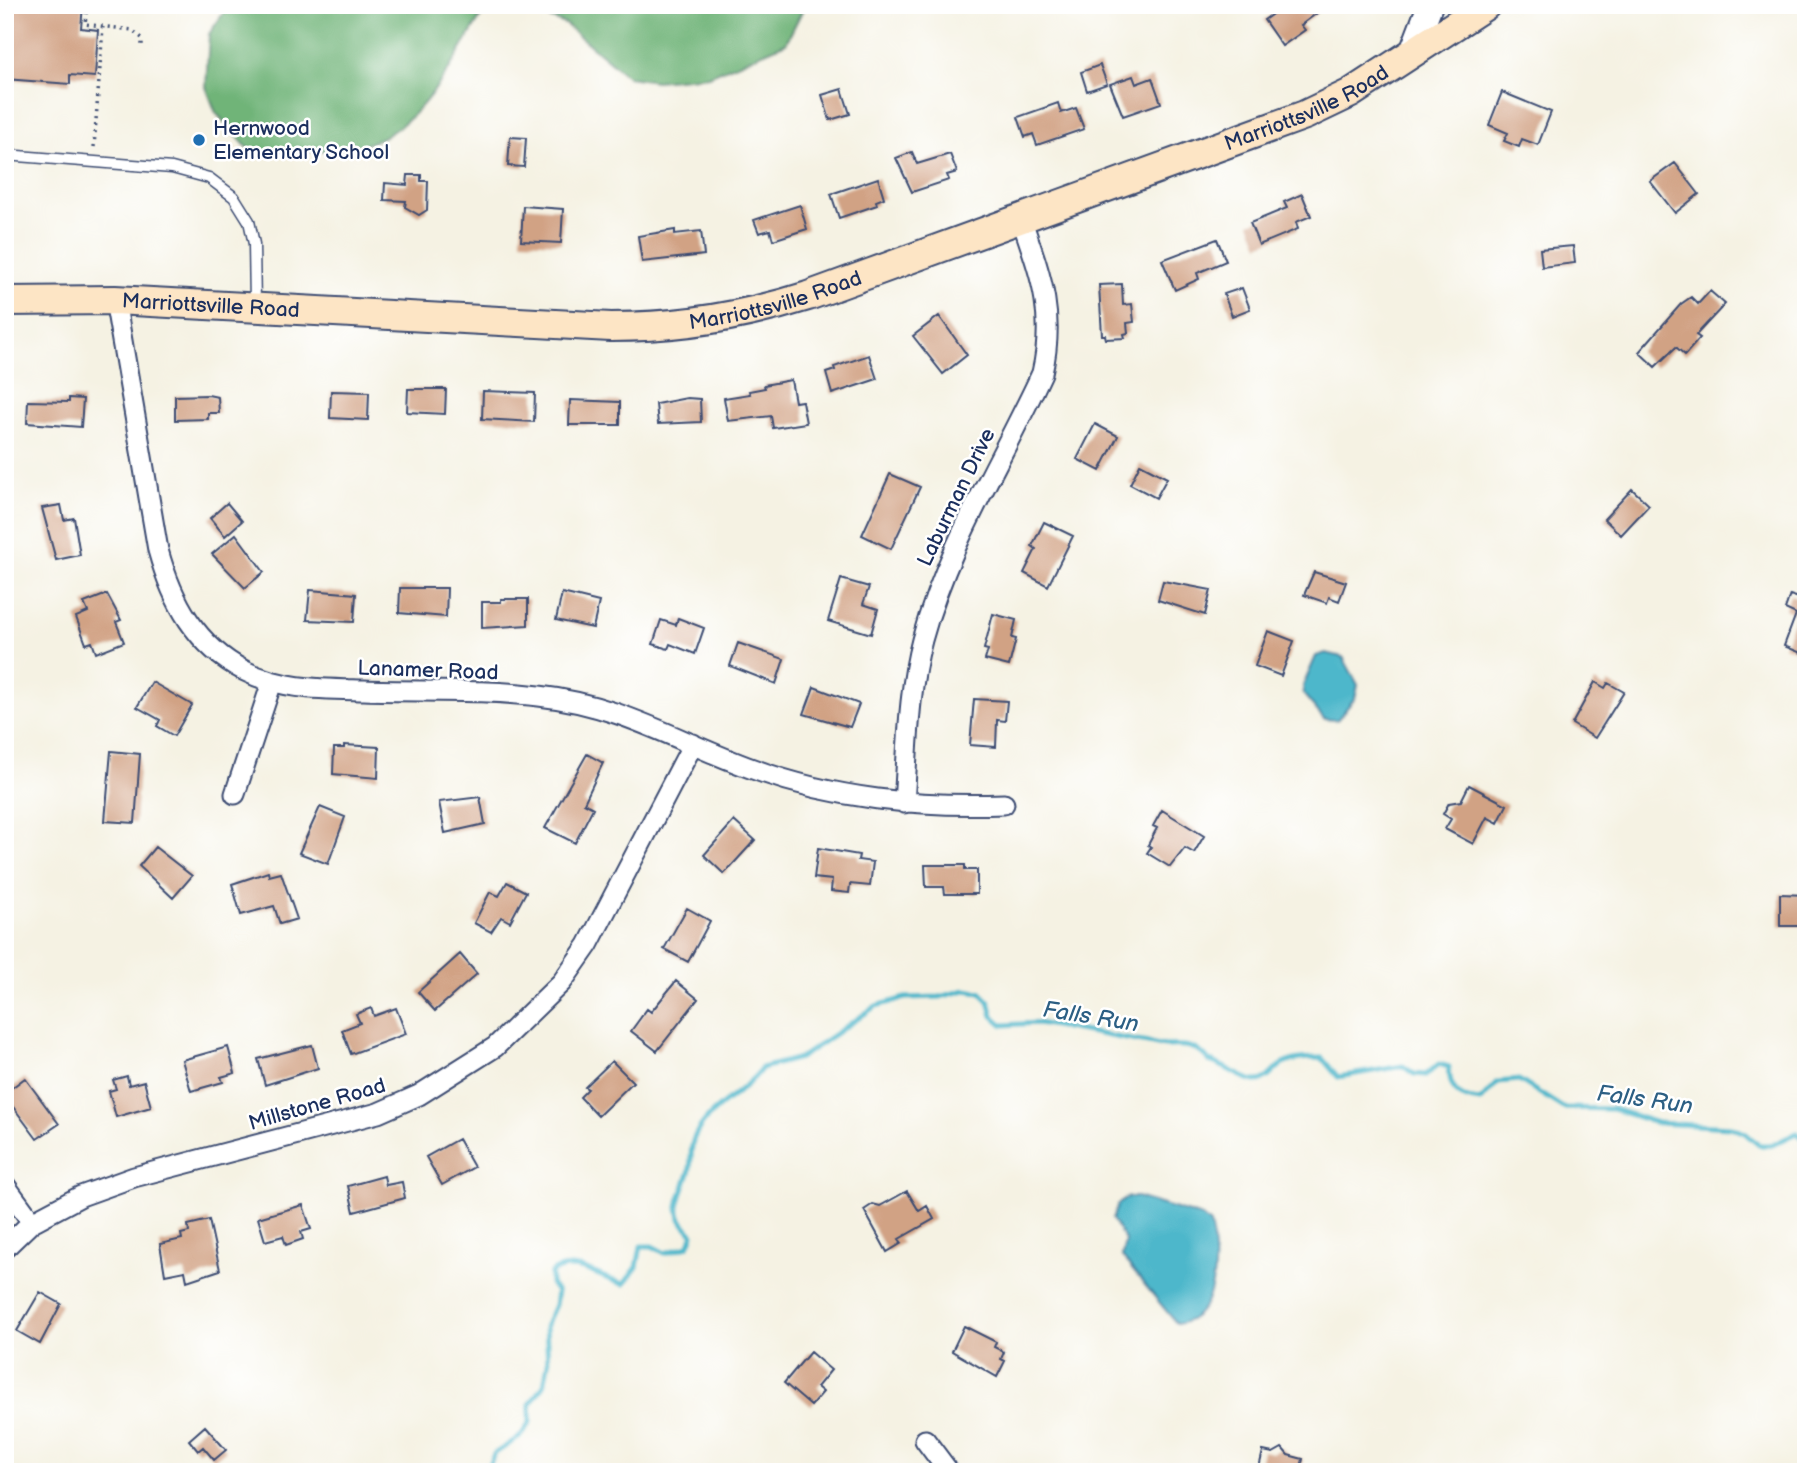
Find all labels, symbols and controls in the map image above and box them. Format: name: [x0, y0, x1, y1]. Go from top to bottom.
street label: Marriottsville Road: [1221, 60, 1393, 156]
place label: Hernwood Elementary School: [213, 116, 389, 165]
marker: Hernwood Elementary School: [191, 132, 207, 148]
street label: Marriottsville Road: [687, 266, 865, 335]
street label: Marriottsville Road: [121, 288, 300, 323]
street label: Laburman Drive: [912, 424, 1001, 570]
street label: Lanamer Road: [357, 656, 499, 685]
water label: Falls Run: [1041, 996, 1141, 1038]
street label: Millstone Road: [246, 1073, 388, 1136]
water label: Falls Run: [1595, 1079, 1695, 1121]

